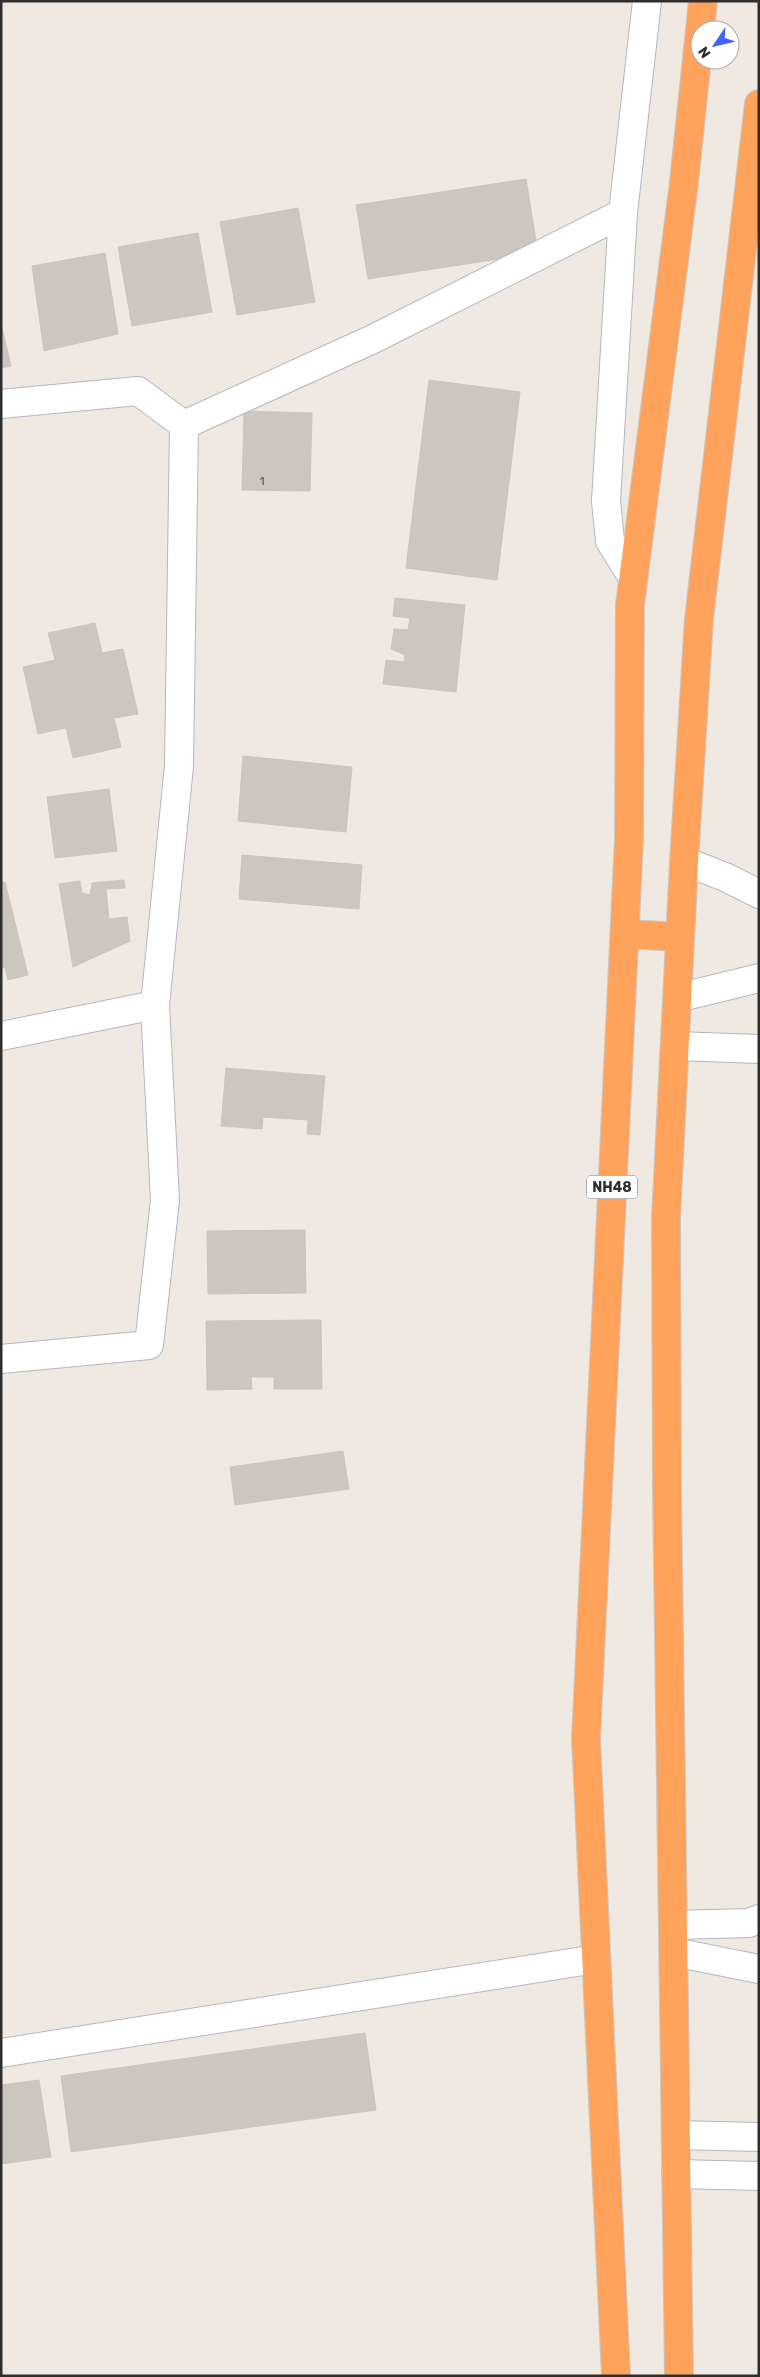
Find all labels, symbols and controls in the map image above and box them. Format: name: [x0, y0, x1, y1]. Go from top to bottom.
north arrow: [690, 20, 740, 70]
text: N: [695, 43, 715, 61]
house number: 1: [259, 474, 265, 488]
road number: NH48: [587, 1176, 637, 1198]

